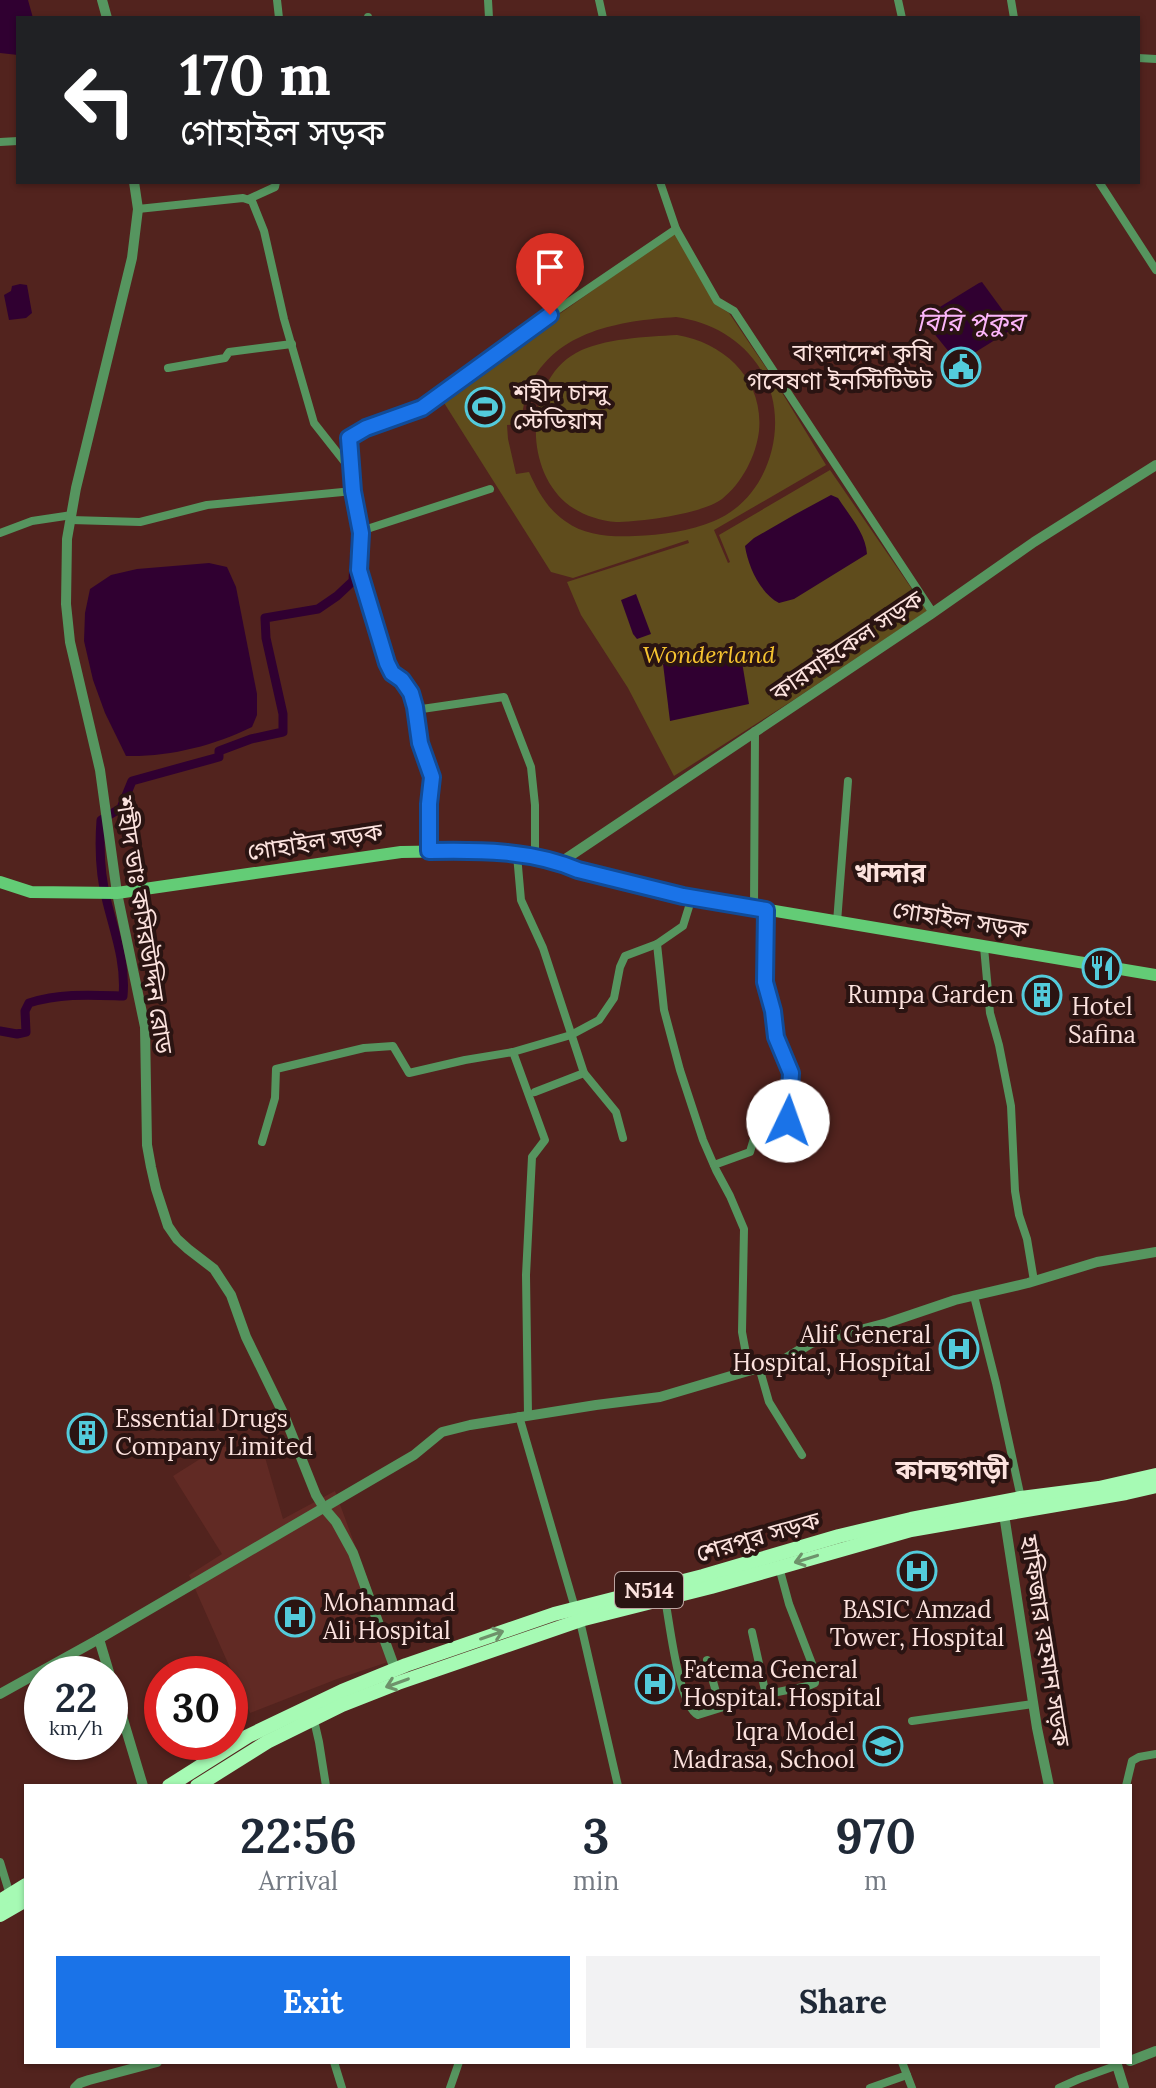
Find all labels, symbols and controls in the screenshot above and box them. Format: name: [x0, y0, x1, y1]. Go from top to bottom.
text: 170 m: [180, 39, 331, 110]
icon: left: [48, 48, 152, 152]
text: গোহাইল সড়ক: [180, 109, 385, 155]
pin: [516, 233, 584, 315]
icon: arrive: [528, 245, 572, 289]
water label: বিরি পুকুর: [917, 305, 1028, 338]
place label: বাংলাদেশ কৃষি গবেষণা ইনস্টিটিউট: [747, 337, 934, 396]
public building icon: বাংলাদেশ কৃষি গবেষণা ইনস্টিটিউট: [940, 346, 982, 388]
place label: শহীদ চান্দু স্টেডিয়াম: [512, 377, 612, 436]
sports icon: শহীদ চান্দু স্টেডিয়াম: [464, 386, 506, 428]
street label: কারমাইকেল সড়ক: [764, 583, 929, 709]
park label: Wonderland: [642, 639, 776, 670]
street label: শহীদ ডাঃ কসিরউদ্দিন রোড: [109, 793, 180, 1057]
street label: গোহাইল সড়ক: [245, 815, 386, 868]
district label: খান্দার: [854, 856, 926, 889]
street label: গোহাইল সড়ক: [890, 893, 1031, 946]
restaurant icon: Hotel Safina: [1081, 947, 1123, 989]
building icon: Rumpa Garden: [1021, 974, 1063, 1016]
place label: Rumpa Garden: [847, 979, 1014, 1010]
place label: Hotel Safina: [1068, 991, 1136, 1050]
position arrow: [746, 1079, 830, 1163]
place label: Alif General Hospital, Hospital: [733, 1319, 931, 1378]
hospital icon: Alif General Hospital, Hospital: [938, 1328, 980, 1370]
place label: Essential Drugs Company Limited: [115, 1403, 313, 1462]
building icon: Essential Drugs Company Limited: [66, 1412, 108, 1454]
district label: কানছগাড়ী: [895, 1453, 1009, 1486]
street label: শেরপুর সড়ক: [692, 1504, 824, 1569]
street label: হাফিজার রহমান সড়ক: [1013, 1532, 1078, 1749]
hospital icon: BASIC Amzad Tower, Hospital: [896, 1550, 938, 1592]
one-way arrow: [794, 1553, 819, 1567]
road number: N514: [615, 1572, 683, 1608]
place label: Mohammad Ali Hospital: [322, 1587, 455, 1646]
place label: BASIC Amzad Tower, Hospital: [830, 1594, 1004, 1653]
hospital icon: Mohammad Ali Hospital: [274, 1596, 316, 1638]
one-way arrow: [479, 1626, 504, 1641]
place label: Fatema General Hospital. Hospital: [683, 1654, 881, 1713]
speed limit sign: 30: [144, 1656, 248, 1760]
hospital icon: Fatema General Hospital. Hospital: [634, 1663, 676, 1705]
text: 22: [55, 1672, 97, 1723]
one-way arrow: [385, 1677, 410, 1692]
text: km/h: [49, 1715, 103, 1740]
place label: Iqra Model Madrasa, School: [672, 1716, 855, 1775]
school or university icon: Iqra Model Madrasa, School: [862, 1725, 904, 1767]
text: 22:56: [240, 1805, 357, 1866]
text: 3: [583, 1805, 609, 1866]
text: 970: [835, 1805, 916, 1866]
text: Arrival: [259, 1864, 338, 1897]
text: min: [573, 1864, 619, 1897]
text: m: [864, 1864, 887, 1897]
button: Exit: [56, 1956, 570, 2048]
button: Share: [586, 1956, 1100, 2048]

